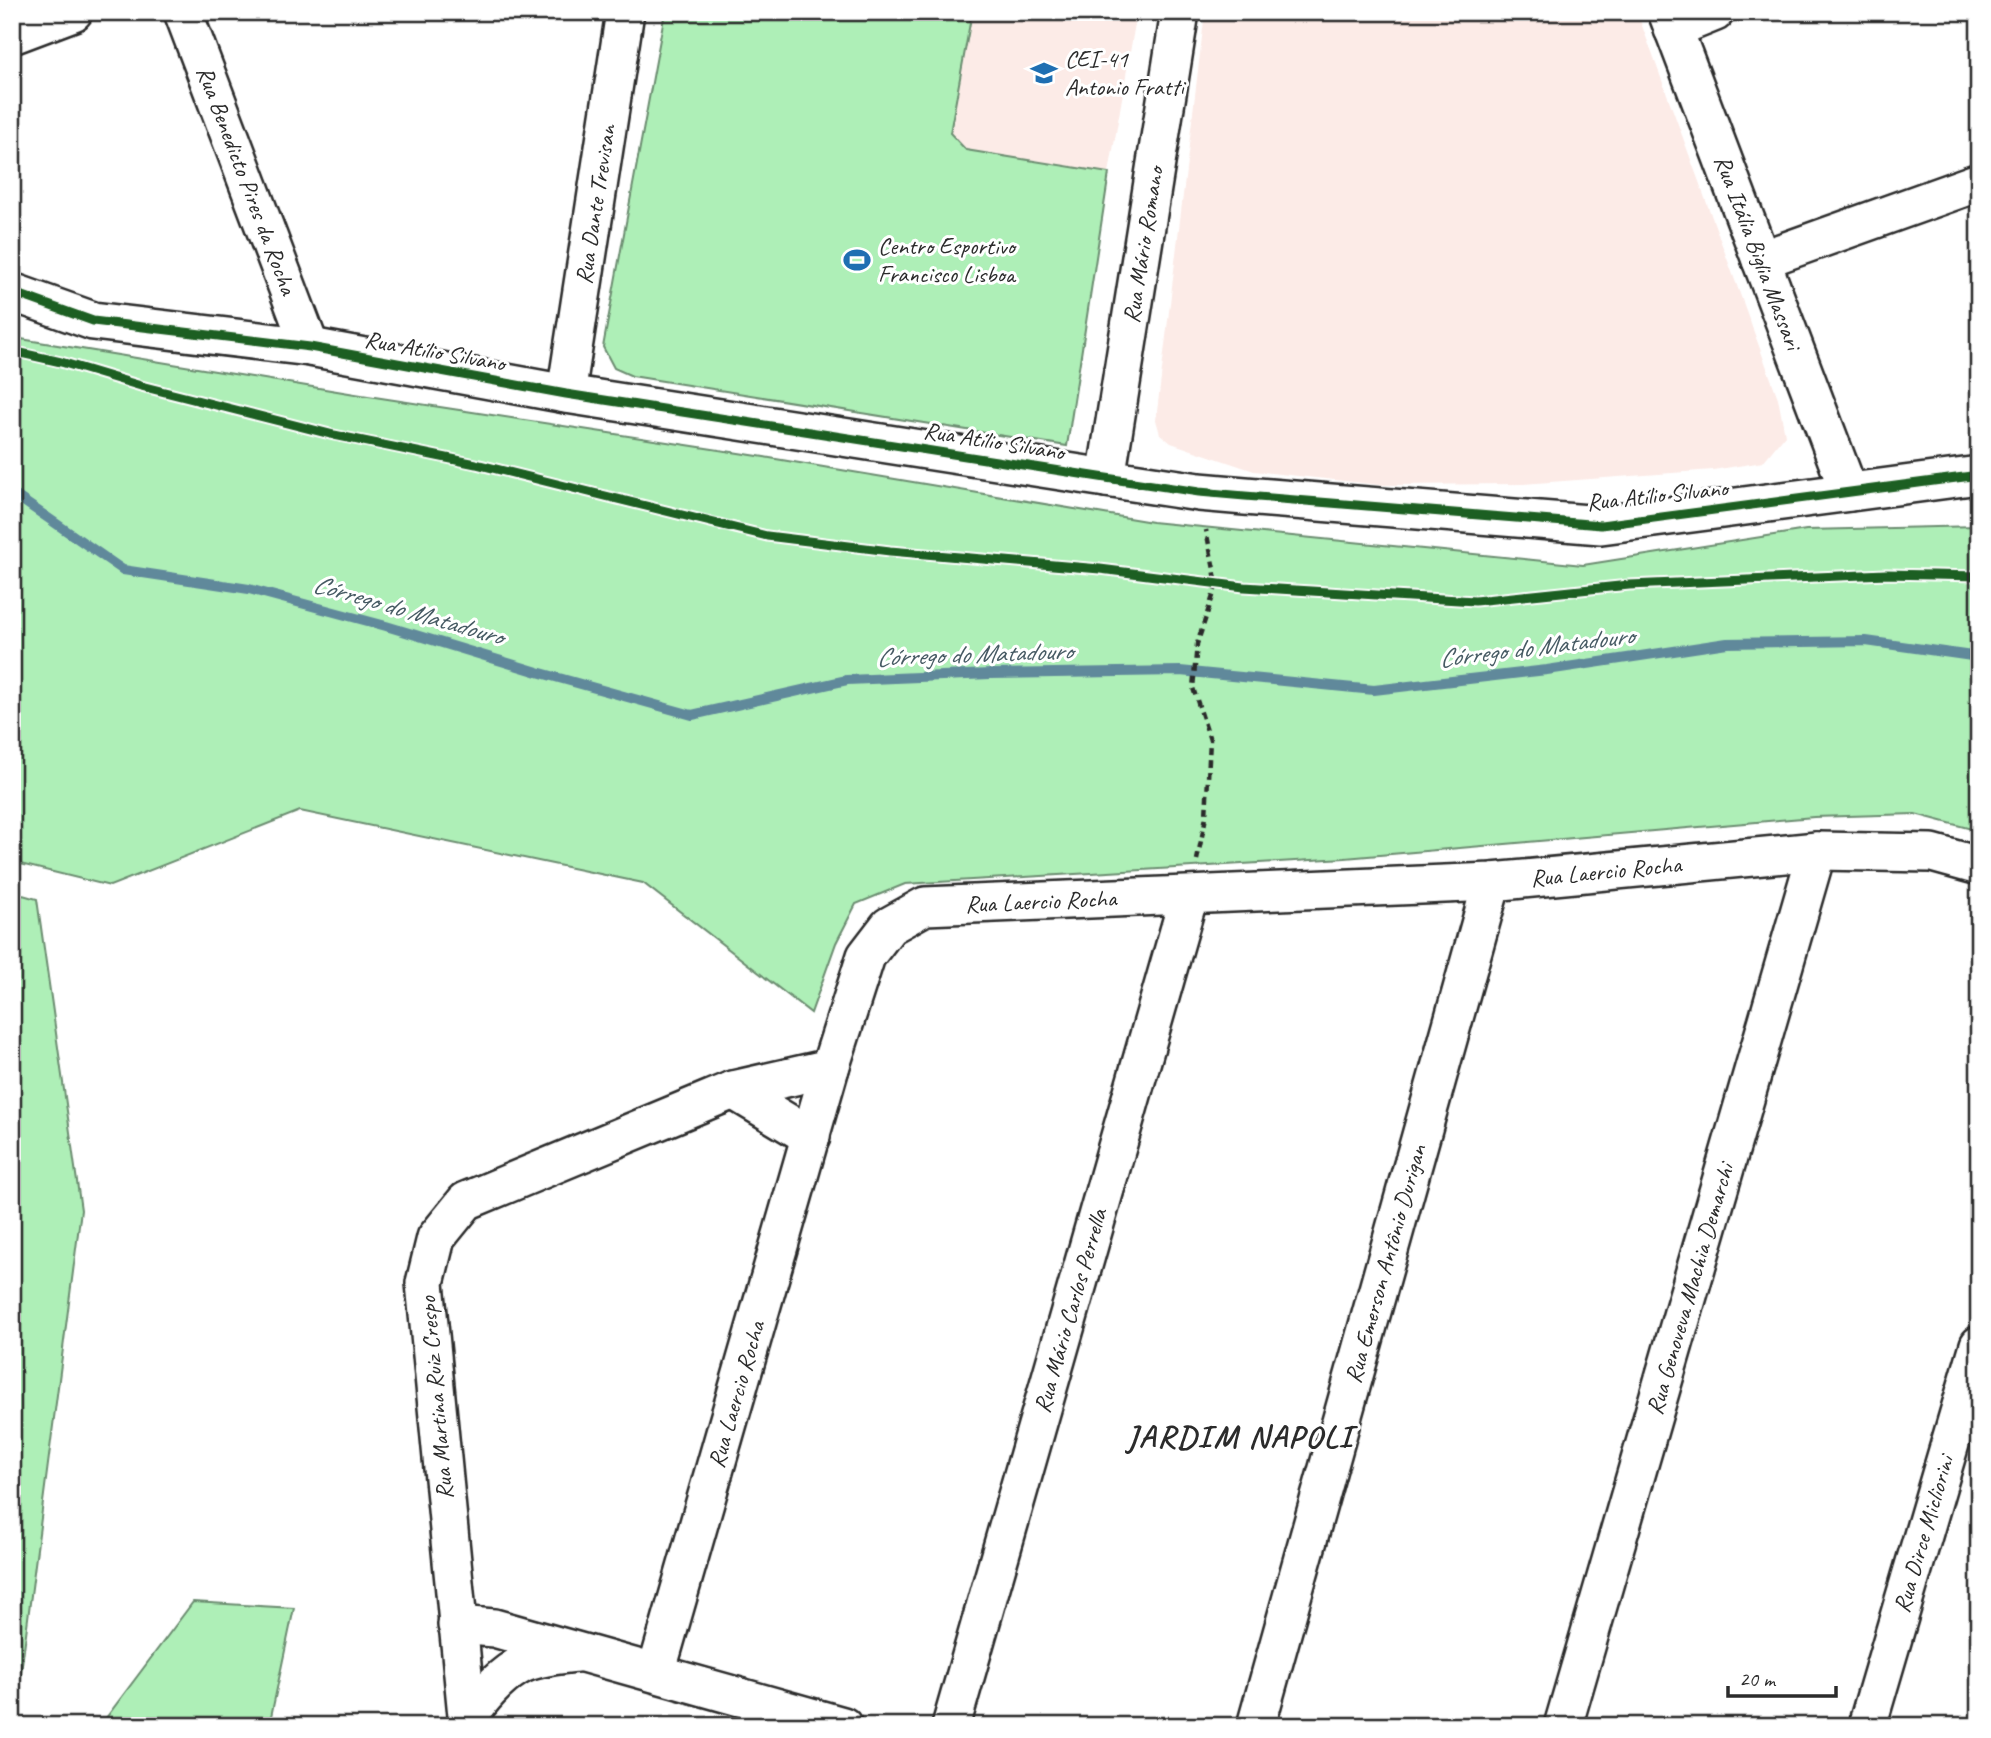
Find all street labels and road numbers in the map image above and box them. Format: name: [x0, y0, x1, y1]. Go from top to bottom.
street label: Rua Benedicto Pires da Rocha: [190, 62, 304, 300]
street label: Rua Dante Trevisan: [568, 121, 623, 286]
street label: Rua Itália Biglia Massari: [1708, 151, 1809, 356]
street label: Rua Mário Romano: [1116, 162, 1171, 325]
street label: Rua Atílio Silvano: [363, 324, 510, 379]
street label: Rua Atílio Silvano: [922, 415, 1069, 467]
street label: Rua Atílio Silvano: [1585, 472, 1732, 517]
street label: Rua Laercio Rocha: [1529, 849, 1684, 893]
street label: Rua Laercio Rocha: [965, 883, 1118, 919]
street label: Rua Emerson Antônio Durigan: [1338, 1140, 1433, 1386]
street label: Rua Genoveva Machia Demarchi: [1639, 1157, 1741, 1418]
street label: Rua Mário Carlos Perrella: [1027, 1204, 1114, 1416]
street label: Rua Martina Ruiz Crespo: [412, 1294, 460, 1501]
street label: Rua Laercio Rocha: [701, 1316, 772, 1471]
street label: Rua Dirce Micliorini: [1886, 1449, 1962, 1616]

